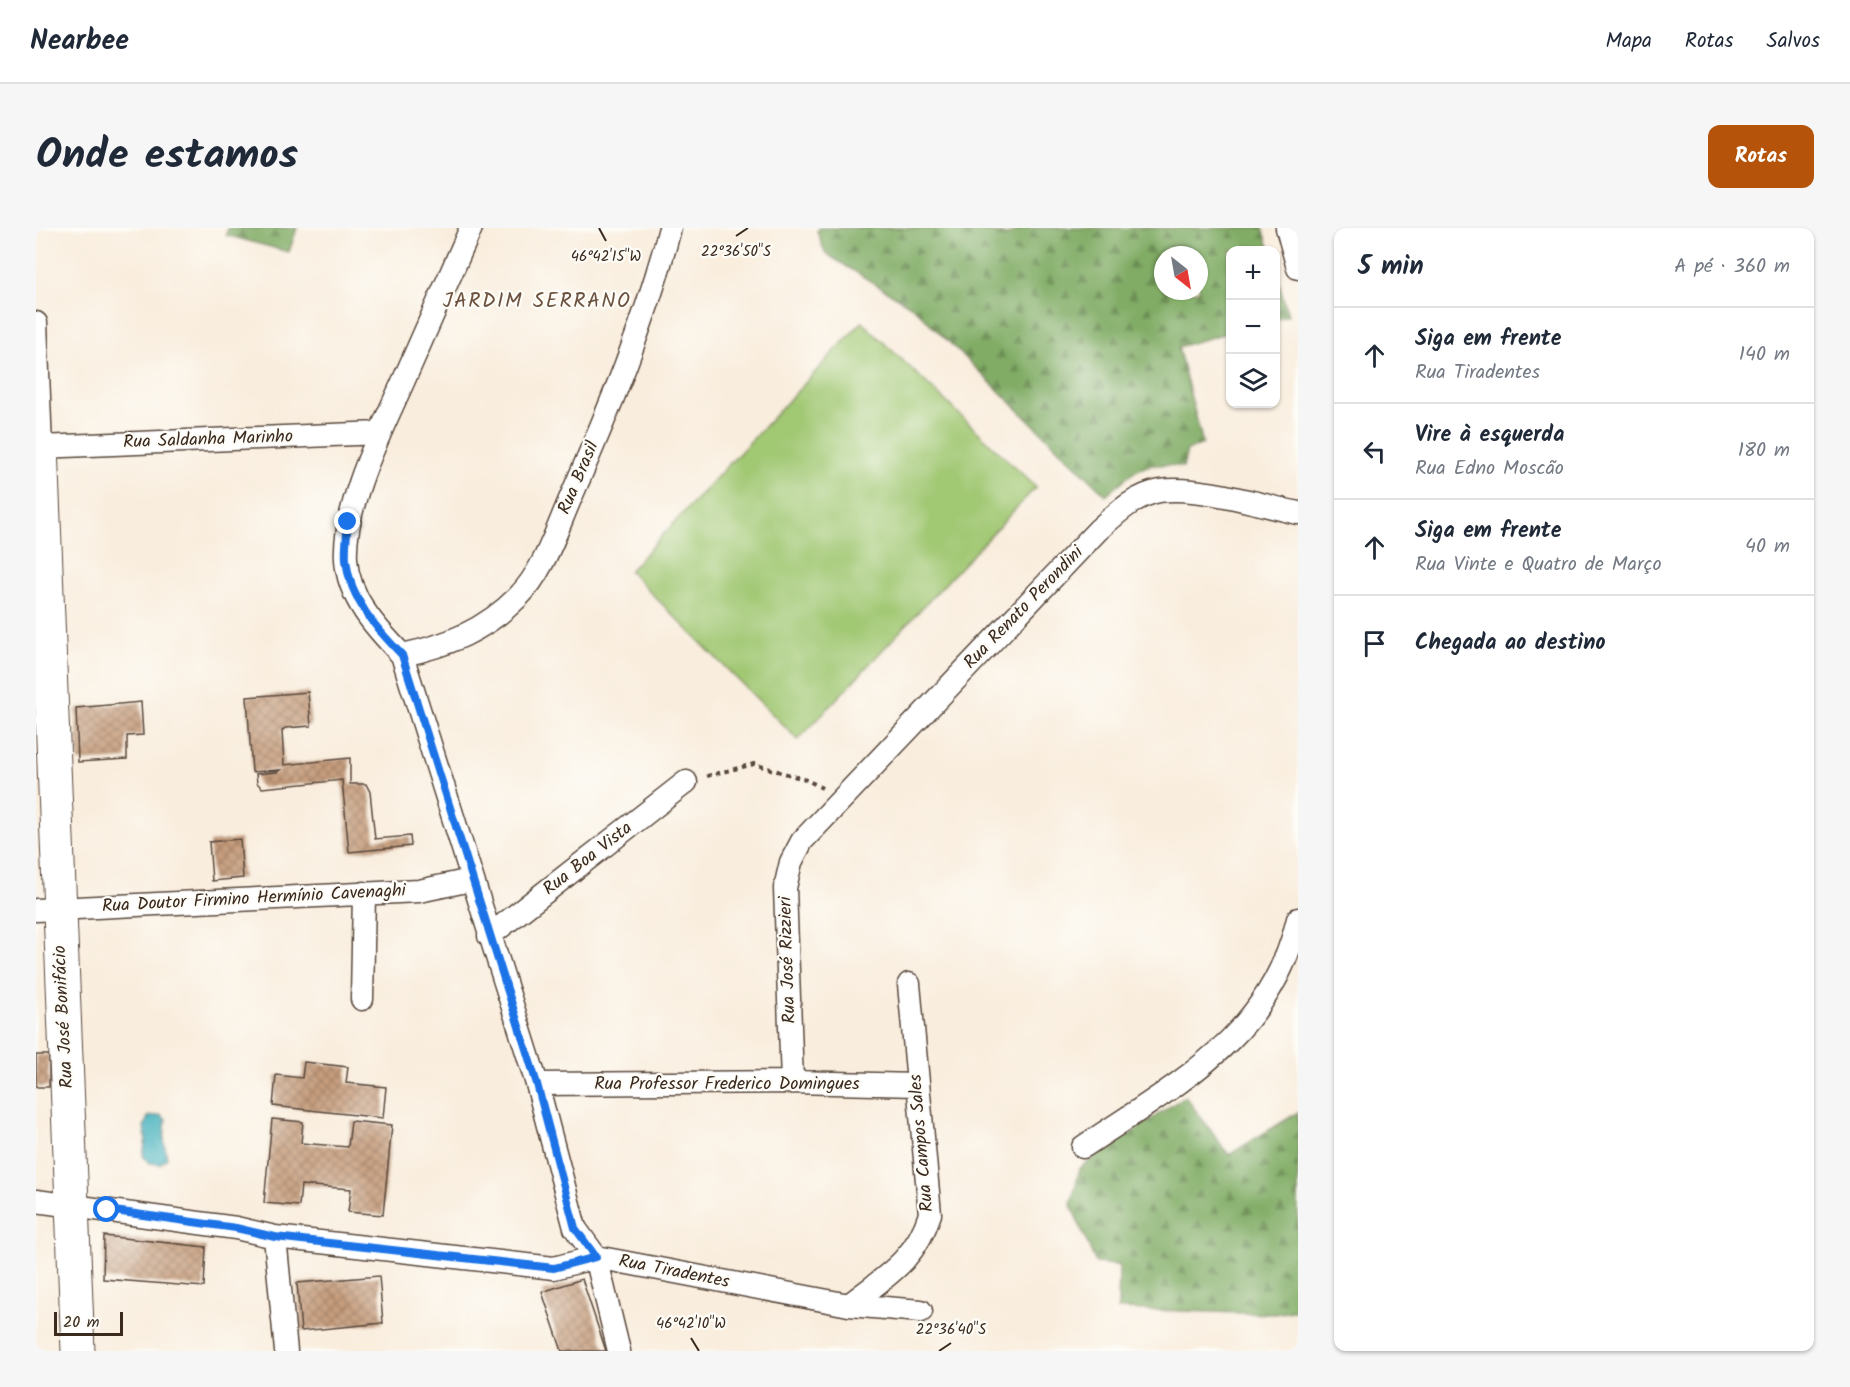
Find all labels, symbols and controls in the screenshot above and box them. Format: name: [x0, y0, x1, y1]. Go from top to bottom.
text: Nearbee: [30, 19, 129, 64]
text: Mapa: [1606, 25, 1652, 58]
text: Rotas: [1685, 25, 1734, 58]
text: Salvos: [1767, 25, 1820, 58]
text: Onde estamos: [36, 123, 298, 190]
button: Rotas: [1708, 125, 1814, 188]
text: 22°36'50"S: [701, 240, 771, 264]
text: 46°42'15"W: [571, 245, 641, 269]
north arrow: [1154, 246, 1208, 300]
map controls: [1226, 246, 1280, 408]
button: +: [1226, 246, 1280, 300]
text: 5 min: [1358, 246, 1424, 288]
text: A pé · 360 m: [1674, 251, 1790, 283]
district label: JARDIM SERRANO: [443, 285, 631, 318]
button: −: [1226, 300, 1280, 354]
text: Siga em frente: [1415, 322, 1561, 357]
icon: ahead: [1358, 339, 1391, 372]
text: 140 m: [1739, 339, 1790, 371]
button: layers: [1226, 354, 1280, 408]
text: Rua Tiradentes: [1415, 357, 1540, 389]
text: Vire à esquerda: [1415, 418, 1564, 453]
street label: Rua Saldanha Marinho: [123, 423, 293, 457]
icon: left: [1358, 435, 1391, 468]
text: 180 m: [1738, 435, 1790, 467]
street label: Rua Brasil: [551, 436, 608, 519]
text: Rua Edno Moscão: [1415, 453, 1564, 485]
route end: [334, 508, 360, 534]
text: Siga em frente: [1415, 514, 1561, 549]
icon: ahead: [1358, 531, 1391, 564]
text: 40 m: [1745, 531, 1790, 563]
street label: Rua Renato Perondini: [957, 539, 1091, 677]
text: Rua Vinte e Quatro de Março: [1415, 549, 1662, 581]
text: Chegada ao destino: [1415, 626, 1606, 661]
icon: arrive: [1358, 627, 1391, 660]
street label: Rua Boa Vista: [537, 815, 639, 903]
street label: Rua Doutor Firmino Hermínio Cavenaghi: [101, 877, 407, 921]
street label: Rua José Rizzieri: [771, 895, 805, 1024]
street label: Rua José Bonifácio: [46, 945, 82, 1089]
street label: Rua Professor Frederico Domingues: [594, 1070, 860, 1099]
street label: Rua Campos Sales: [902, 1073, 942, 1213]
route start: [93, 1196, 119, 1222]
street label: Rua Tiradentes: [616, 1247, 732, 1297]
scale bar: [54, 1309, 123, 1336]
text: 20 m: [63, 1310, 99, 1335]
text: 46°42'10"W: [656, 1312, 726, 1336]
text: 22°36'40"S: [916, 1318, 986, 1342]

